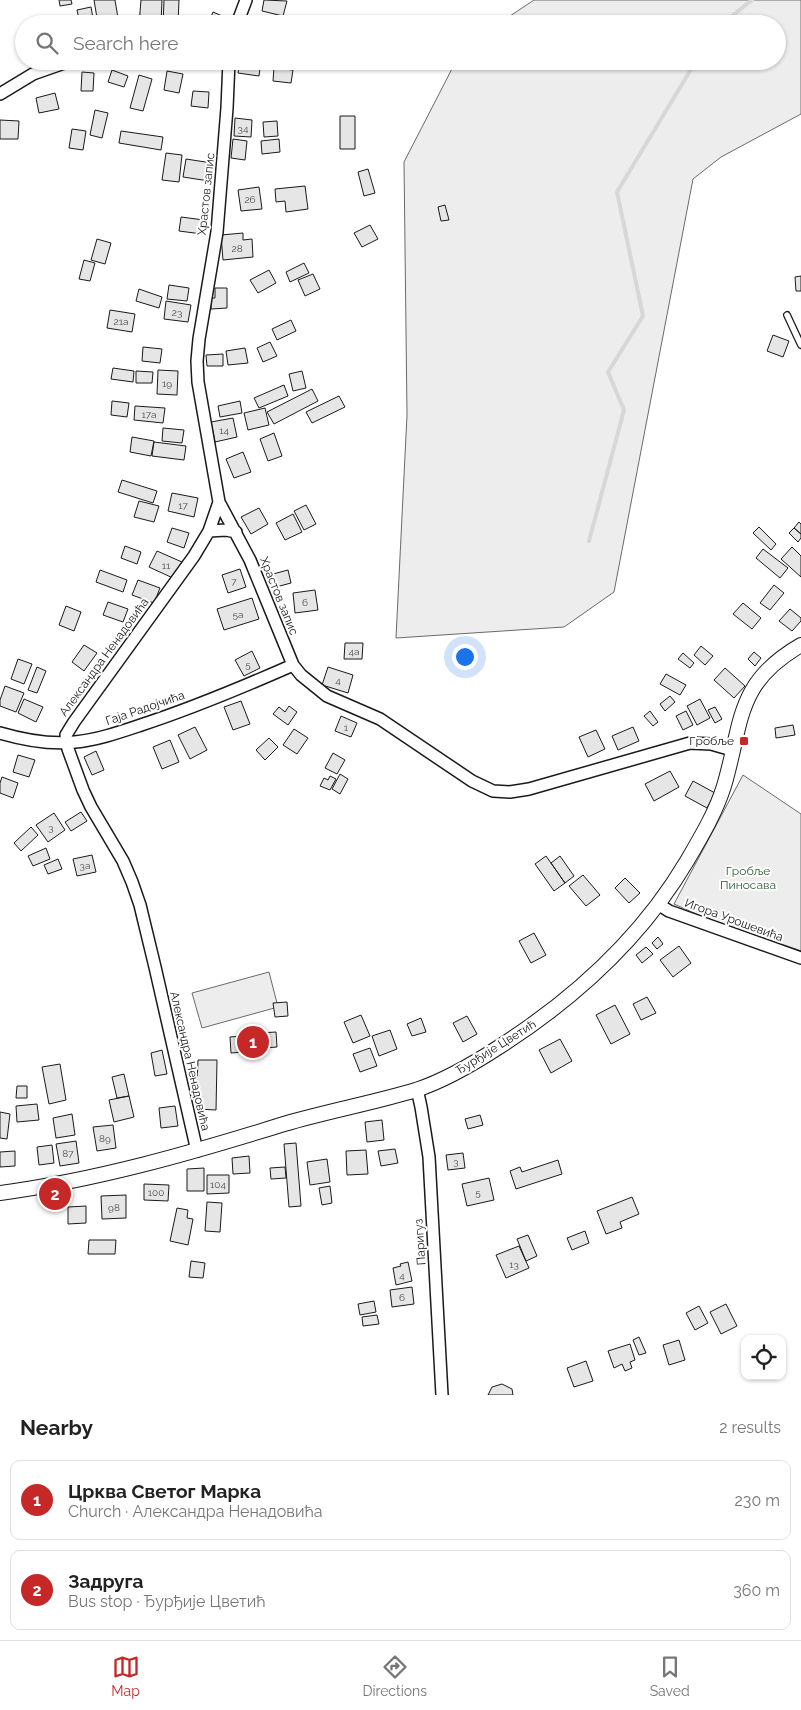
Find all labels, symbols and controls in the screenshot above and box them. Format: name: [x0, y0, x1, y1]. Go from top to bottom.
search box: [15, 15, 786, 70]
icon: search: [33, 29, 61, 57]
text: Search here: [73, 32, 179, 54]
house number: 34: [238, 123, 249, 134]
street label: Храстов запис: [195, 152, 217, 236]
house number: 26: [244, 194, 256, 205]
house number: 28: [231, 243, 243, 254]
house number: 23: [172, 307, 182, 318]
house number: 21a: [114, 316, 128, 327]
house number: 19: [162, 378, 172, 389]
house number: 17a: [141, 409, 157, 420]
house number: 14: [219, 425, 229, 436]
house number: 17: [178, 500, 188, 511]
street label: Храстов запис: [257, 555, 301, 638]
house number: 11: [162, 560, 171, 571]
house number: 7: [231, 576, 237, 587]
street label: Александра Ненадовића: [56, 595, 152, 719]
house number: 6: [302, 597, 308, 608]
house number: 5a: [233, 609, 243, 620]
your location: [452, 644, 478, 670]
house number: 4a: [349, 646, 359, 657]
house number: 5: [245, 659, 251, 670]
house number: 4: [335, 675, 341, 686]
street label: Гаја Радојчића: [104, 688, 186, 728]
house number: 1: [344, 722, 349, 733]
place label: Гробље: [689, 734, 734, 748]
marker: Гробље: [738, 735, 750, 747]
house number: 3: [48, 822, 54, 833]
house number: 3a: [80, 860, 90, 871]
park label: Гробље Пиносава: [720, 864, 776, 892]
street label: Игора Урошевића: [683, 896, 785, 944]
street label: Александра Ненадовића: [167, 990, 213, 1132]
street label: Ђурђије Цветић: [453, 1017, 539, 1077]
pin: 1: [237, 1023, 269, 1061]
house number: 89: [99, 1133, 111, 1144]
house number: 87: [62, 1148, 74, 1159]
house number: 3: [453, 1156, 459, 1167]
pin: 2: [39, 1175, 71, 1213]
house number: 104: [210, 1179, 226, 1190]
house number: 100: [148, 1187, 164, 1198]
house number: 5: [475, 1187, 481, 1198]
house number: 98: [108, 1202, 120, 1213]
street label: Паригуз: [411, 1218, 429, 1266]
house number: 13: [509, 1259, 519, 1270]
house number: 4: [399, 1270, 405, 1281]
house number: 6: [399, 1292, 405, 1303]
map controls: [741, 1335, 786, 1380]
button: locate: [741, 1335, 786, 1380]
text: Nearby: [20, 1415, 93, 1440]
text: 2 results: [719, 1418, 781, 1437]
text: Црква Светог Марка: [68, 1480, 261, 1502]
text: 1: [33, 1491, 41, 1510]
text: 230 m: [735, 1491, 780, 1510]
text: Church · Александра Ненадовића: [68, 1502, 323, 1521]
text: Задруга: [68, 1570, 144, 1592]
text: 2: [32, 1581, 42, 1600]
text: 360 m: [733, 1581, 780, 1600]
text: Bus stop · Ђурђије Цветић: [68, 1592, 266, 1611]
tab: Map: [111, 1653, 140, 1699]
tab: Directions: [362, 1653, 427, 1699]
tab: Saved: [650, 1653, 690, 1699]

